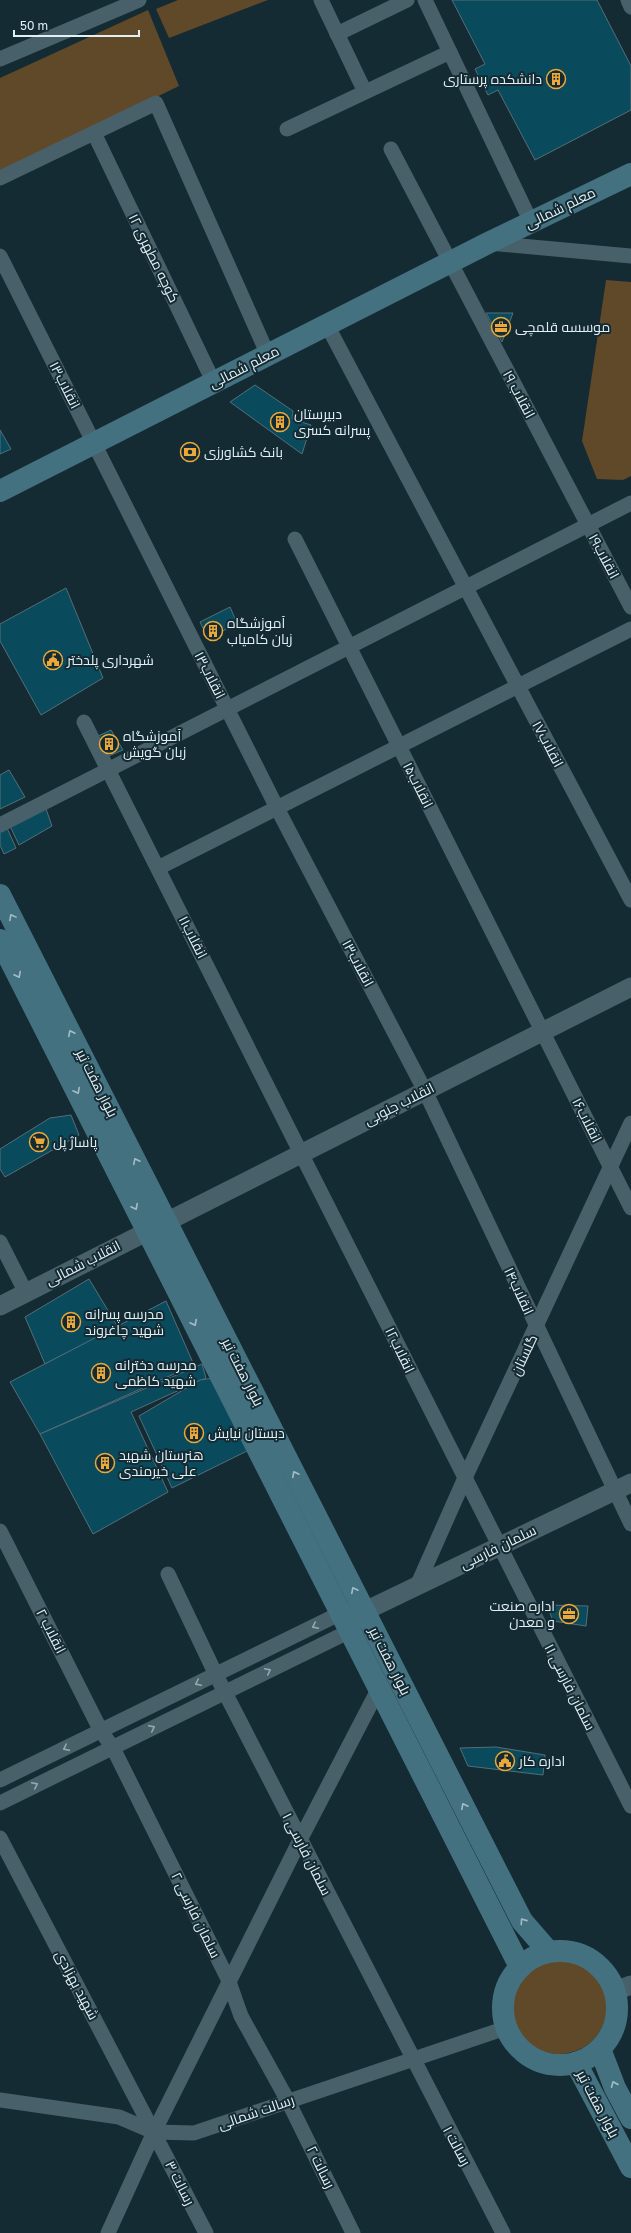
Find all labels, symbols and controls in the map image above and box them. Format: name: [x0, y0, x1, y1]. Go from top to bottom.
scale bar: [14, 12, 139, 38]
text: 50 m: [20, 18, 48, 33]
building icon: دانشکده پرستاری: [545, 68, 567, 90]
place label: دانشکده پرستاری: [443, 70, 542, 89]
street label: معلم شمالی: [522, 183, 599, 234]
street label: کوچه مطهری ۱۲: [124, 211, 183, 306]
office icon: موسسه قلمچی: [490, 316, 512, 338]
place label: موسسه قلمچی: [515, 318, 610, 337]
street label: معلم شمالی: [206, 342, 283, 393]
street label: انقلاب۱۳: [46, 358, 85, 411]
street label: انقلاب ۱۹: [500, 367, 539, 421]
place label: دبیرستان پسرانه کسری: [294, 405, 370, 440]
building icon: دبیرستان پسرانه کسری: [269, 411, 291, 433]
bank icon: بانک کشاورزی: [179, 441, 201, 463]
place label: بانک کشاورزی: [204, 443, 283, 460]
street label: انقلاب۱۹: [586, 530, 623, 581]
place label: آموزشگاه زبان کامیاب: [227, 614, 293, 647]
building icon: آموزشگاه زبان کامیاب: [202, 620, 224, 642]
street label: انقلاب۱۳: [191, 648, 230, 701]
public building icon: شهرداری پلدختر: [42, 649, 64, 671]
place label: شهرداری پلدختر: [66, 651, 154, 670]
street label: انقلاب۱۷: [529, 718, 568, 770]
place label: آموزشگاه زبان گویش: [123, 727, 186, 760]
building icon: آموزشگاه زبان گویش: [98, 733, 120, 755]
street label: انقلاب۱۵: [400, 759, 437, 810]
street label: انقلاب۱۱: [176, 913, 211, 961]
one-way arrow: [9, 914, 16, 922]
street label: انقلاب۱۳: [339, 936, 378, 989]
one-way arrow: [13, 971, 21, 978]
one-way arrow: [68, 1030, 76, 1037]
street label: بلوار هفت تیر: [73, 1045, 122, 1120]
street label: انقلاب جنوبی: [361, 1079, 437, 1128]
one-way arrow: [72, 1087, 79, 1094]
street label: انقلاب۱۶: [569, 1095, 606, 1145]
supermarket icon: پاساژ پل: [28, 1131, 50, 1153]
place label: پاساژ پل: [53, 1133, 98, 1152]
one-way arrow: [134, 1158, 141, 1166]
one-way arrow: [130, 1203, 138, 1210]
street label: انقلاب شمالی: [42, 1236, 123, 1289]
street label: انقلاب۱۴: [501, 1264, 538, 1317]
place label: مدرسه پسرانه شهید چاغروند: [85, 1305, 164, 1340]
building icon: مدرسه پسرانه شهید چاغروند: [60, 1311, 82, 1333]
one-way arrow: [189, 1319, 197, 1326]
street label: انقلاب۱۲: [382, 1324, 419, 1375]
street label: گلستان: [507, 1332, 540, 1378]
street label: بلوار هفت تیر: [219, 1334, 268, 1409]
place label: مدرسه دخترانه شهید کاظمی: [115, 1356, 197, 1389]
building icon: مدرسه دخترانه شهید کاظمی: [90, 1362, 112, 1384]
building icon: دبستان نیایش: [183, 1422, 205, 1444]
place label: دبستان نیایش: [208, 1424, 285, 1441]
place label: هنرستان شهید علی خیرمندی: [119, 1446, 204, 1479]
building icon: هنرستان شهید علی خیرمندی: [94, 1452, 116, 1474]
one-way arrow: [293, 1471, 300, 1479]
street label: سلمان فارسی: [457, 1521, 539, 1572]
one-way arrow: [351, 1587, 359, 1595]
place label: اداره صنعت و معدن: [489, 1597, 555, 1630]
office icon: اداره صنعت و معدن: [558, 1603, 580, 1625]
street label: انقلاب ۲: [33, 1606, 70, 1656]
one-way arrow: [312, 1621, 319, 1629]
street label: بلوار هفت تیر: [366, 1623, 415, 1698]
street label: سلمان فارسی ۱۱: [541, 1641, 600, 1733]
one-way arrow: [264, 1668, 272, 1676]
one-way arrow: [195, 1678, 203, 1686]
one-way arrow: [148, 1725, 155, 1733]
one-way arrow: [63, 1743, 70, 1751]
public building icon: اداره کار: [494, 1750, 516, 1772]
place label: اداره کار: [518, 1752, 565, 1769]
one-way arrow: [31, 1783, 38, 1790]
one-way arrow: [461, 1803, 469, 1810]
street label: سلمان فارسی ۱: [279, 1810, 336, 1898]
street label: سلمان فارسی ۲: [168, 1869, 225, 1960]
one-way arrow: [521, 1919, 528, 1926]
street label: شهید بهزادی: [52, 1947, 103, 2022]
street label: بلوار هفت تیر: [573, 2066, 623, 2141]
one-way arrow: [611, 2081, 619, 2089]
street label: رسالت شمالی: [215, 2091, 296, 2133]
street label: رسالت ۱: [440, 2123, 475, 2169]
street label: رسالت ۲: [304, 2143, 339, 2191]
street label: رسالت ۳: [162, 2158, 199, 2208]

